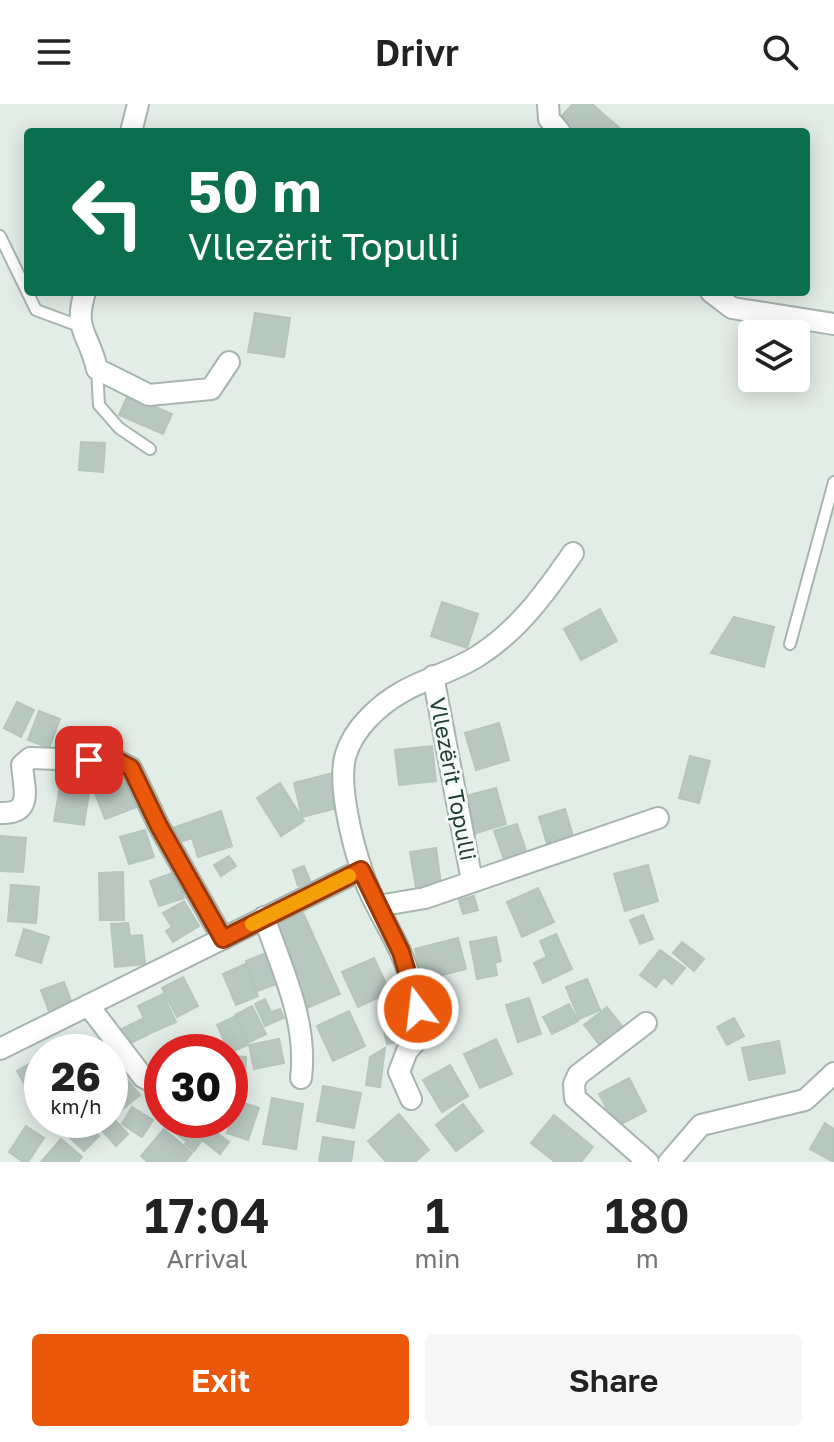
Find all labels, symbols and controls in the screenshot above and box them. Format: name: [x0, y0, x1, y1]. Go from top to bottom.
icon: menu: [32, 30, 76, 74]
icon: search: [758, 30, 802, 74]
text: Drivr: [375, 31, 459, 74]
text: 50 m: [188, 157, 322, 224]
icon: left: [56, 160, 160, 264]
text: Vllezërit Topulli: [188, 225, 459, 268]
map controls: [738, 320, 810, 392]
button: layers: [738, 320, 810, 392]
street label: Vllezërit Topulli: [424, 695, 483, 863]
pin: [55, 726, 123, 794]
icon: arrive: [67, 738, 111, 782]
position arrow: [376, 967, 460, 1051]
speed limit sign: 30: [144, 1034, 248, 1138]
text: 26: [51, 1052, 101, 1100]
text: km/h: [51, 1094, 101, 1118]
text: 17:04: [144, 1186, 270, 1244]
text: 1: [425, 1186, 449, 1244]
text: 180: [605, 1186, 690, 1244]
text: Arrival: [166, 1243, 248, 1274]
text: min: [414, 1243, 460, 1274]
text: m: [636, 1243, 659, 1274]
button: Exit: [32, 1334, 409, 1426]
button: Share: [425, 1334, 802, 1426]

